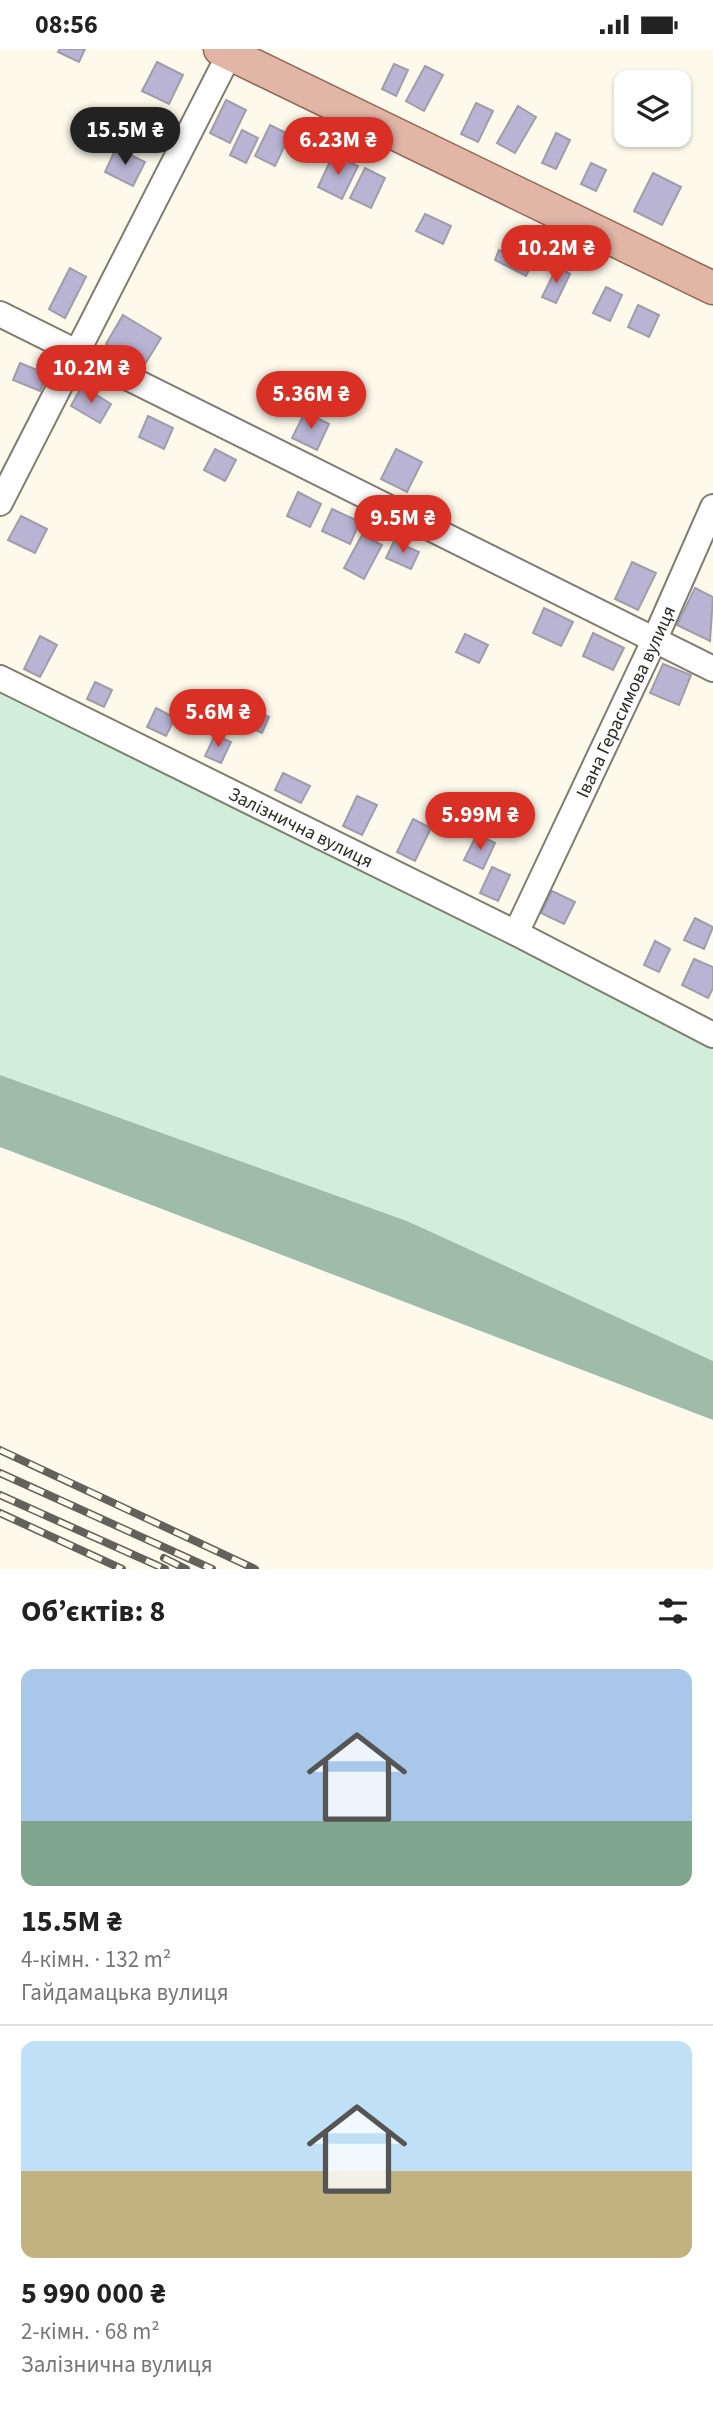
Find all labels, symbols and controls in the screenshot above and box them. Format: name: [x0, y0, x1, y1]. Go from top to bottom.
text: 08:56: [35, 6, 98, 43]
map controls: [614, 70, 691, 147]
button: layers: [614, 70, 691, 147]
pin: 15.5M ₴: [60, 107, 190, 167]
text: 15.5M ₴: [86, 113, 164, 146]
pin: 6.23M ₴: [273, 117, 403, 177]
text: 6.23M ₴: [299, 123, 377, 156]
pin: 10.2M ₴: [491, 225, 621, 285]
text: 10.2M ₴: [517, 231, 595, 264]
pin: 10.2M ₴: [26, 345, 156, 405]
text: 10.2M ₴: [52, 351, 130, 384]
pin: 5.36M ₴: [246, 371, 376, 431]
text: 5.36M ₴: [272, 377, 350, 410]
pin: 9.5M ₴: [346, 496, 460, 555]
text: 9.5M ₴: [370, 501, 436, 534]
street label: Івана Герасимова вулиця: [570, 602, 683, 803]
pin: 5.6M ₴: [161, 689, 275, 749]
text: 5.6M ₴: [185, 695, 251, 728]
street label: Залізнична вулиця: [224, 781, 378, 875]
pin: 5.99M ₴: [415, 793, 545, 852]
text: 5.99M ₴: [441, 798, 519, 831]
text: Об’єктів: 8: [21, 1590, 165, 1633]
icon: filters: [654, 1592, 692, 1630]
icon: home: [294, 1714, 420, 1840]
text: 15.5M ₴: [21, 1900, 122, 1943]
text: 4-кімн. · 132 m²: [21, 1943, 171, 1976]
text: Гайдамацька вулиця: [21, 1976, 229, 2009]
icon: home: [294, 2086, 420, 2212]
text: 5 990 000 ₴: [21, 2272, 166, 2315]
text: 2-кімн. · 68 m²: [21, 2315, 160, 2348]
text: Залізнична вулиця: [21, 2348, 212, 2381]

